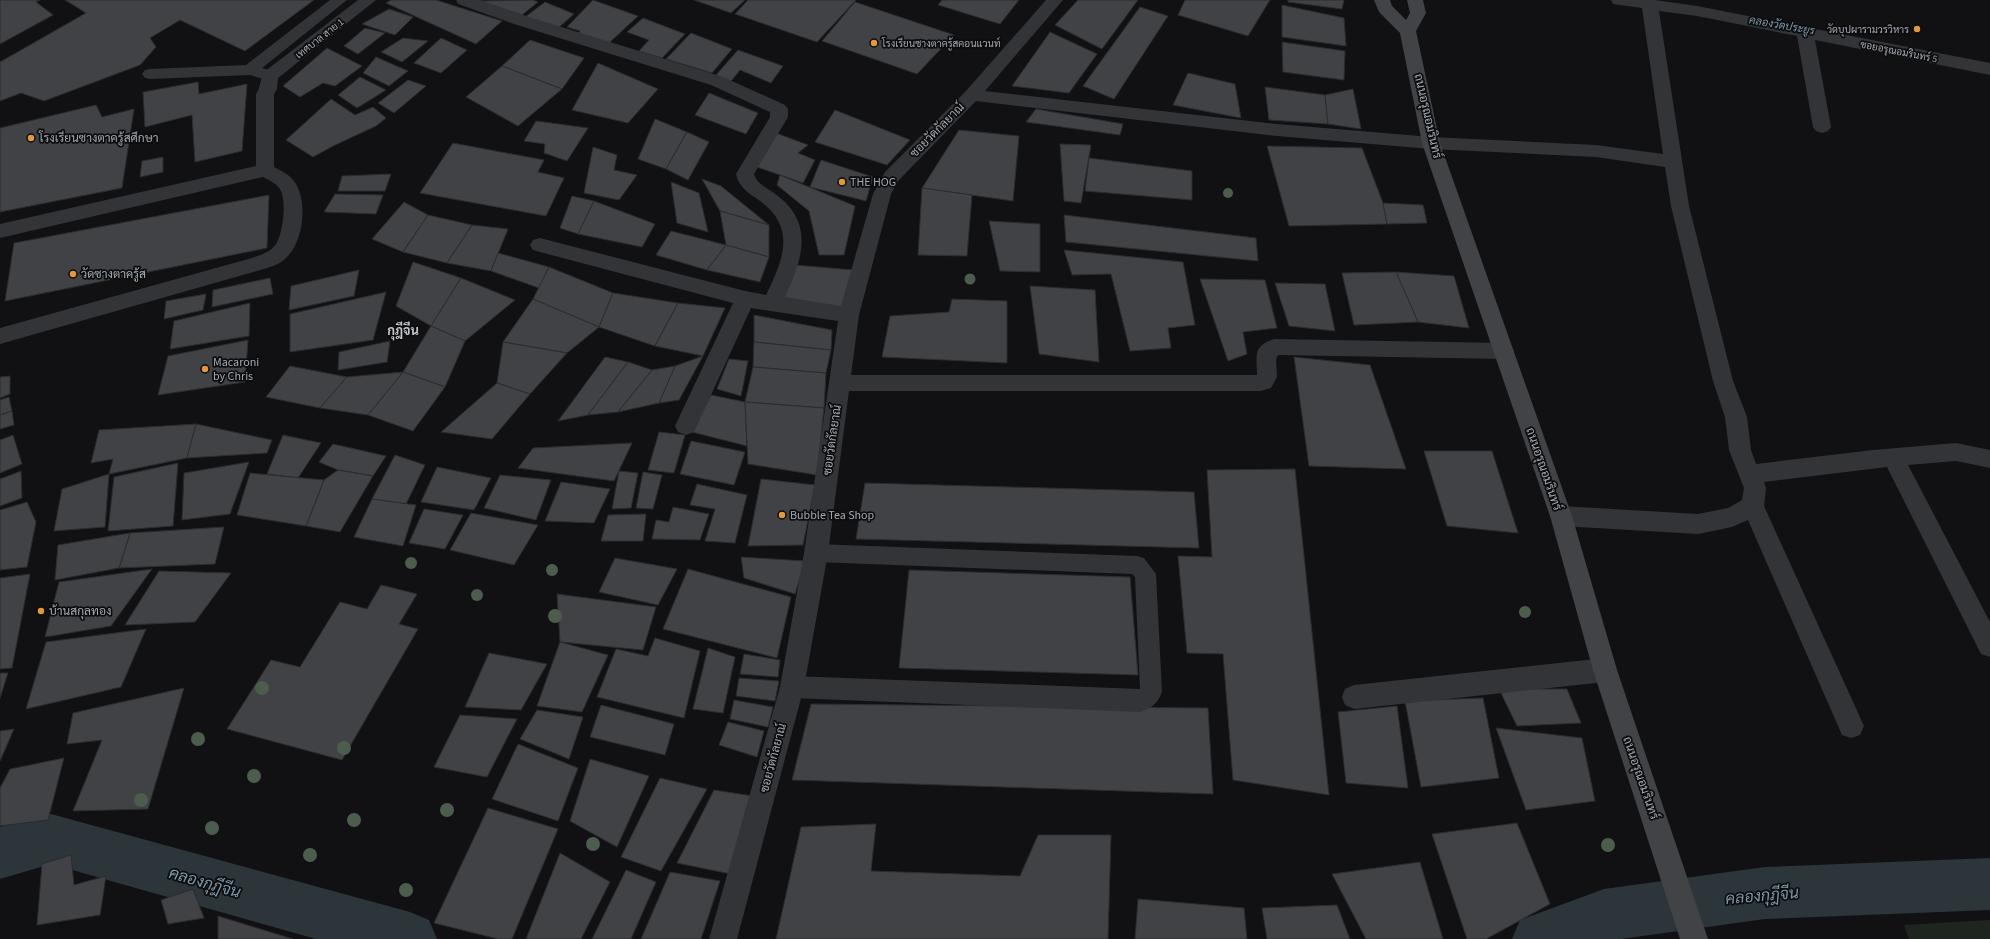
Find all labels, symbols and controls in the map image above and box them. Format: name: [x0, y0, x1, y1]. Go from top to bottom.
water label: คลองวัดประยูร: [1748, 12, 1817, 39]
street label: เทศบาล สาย 1: [292, 15, 347, 62]
place label: วัดบุปผารามวรวิหาร: [1827, 23, 1909, 37]
marker: วัดบุปผารามวรวิหาร: [1912, 24, 1922, 34]
place label: โรงเรียนซางตาครู้สคอนแวนท์: [881, 36, 1000, 51]
street label: ซอยอรุณอมรินทร์ 5: [1859, 37, 1939, 66]
marker: โรงเรียนซางตาครู้สคอนแวนท์: [869, 38, 879, 48]
street label: ถนนอรุณอมรินทร์: [1409, 72, 1446, 160]
street label: ซอยวัดกัลยาณ์: [906, 99, 969, 161]
place label: โรงเรียนซางตาครู้สศึกษา: [38, 130, 159, 147]
marker: โรงเรียนซางตาครู้สศึกษา: [26, 133, 36, 143]
place label: THE HOG: [850, 174, 896, 191]
marker: THE HOG: [837, 177, 847, 187]
place label: วัดซางตาครู้ส: [81, 266, 146, 283]
marker: วัดซางตาครู้ส: [68, 269, 78, 279]
district label: กุฎีจีน: [387, 321, 419, 341]
place label: Macaroni by Chris: [213, 354, 259, 385]
marker: Macaroni by Chris: [200, 364, 210, 374]
street label: ซอยวัดกัลยาณ์: [819, 404, 846, 476]
street label: ถนนอรุณอมรินทร์: [1521, 425, 1566, 513]
place label: Bubble Tea Shop: [790, 507, 875, 524]
marker: Bubble Tea Shop: [777, 510, 787, 520]
place label: บ้านสกุลทอง: [49, 603, 111, 620]
marker: บ้านสกุลทอง: [36, 606, 46, 616]
street label: ซอยวัดกัลยาณ์: [756, 722, 791, 795]
street label: ถนนอรุณอมรินทร์: [1618, 734, 1663, 822]
water label: คลองกุฎีจีน: [166, 861, 243, 904]
water label: คลองกุฎีจีน: [1724, 881, 1800, 910]

